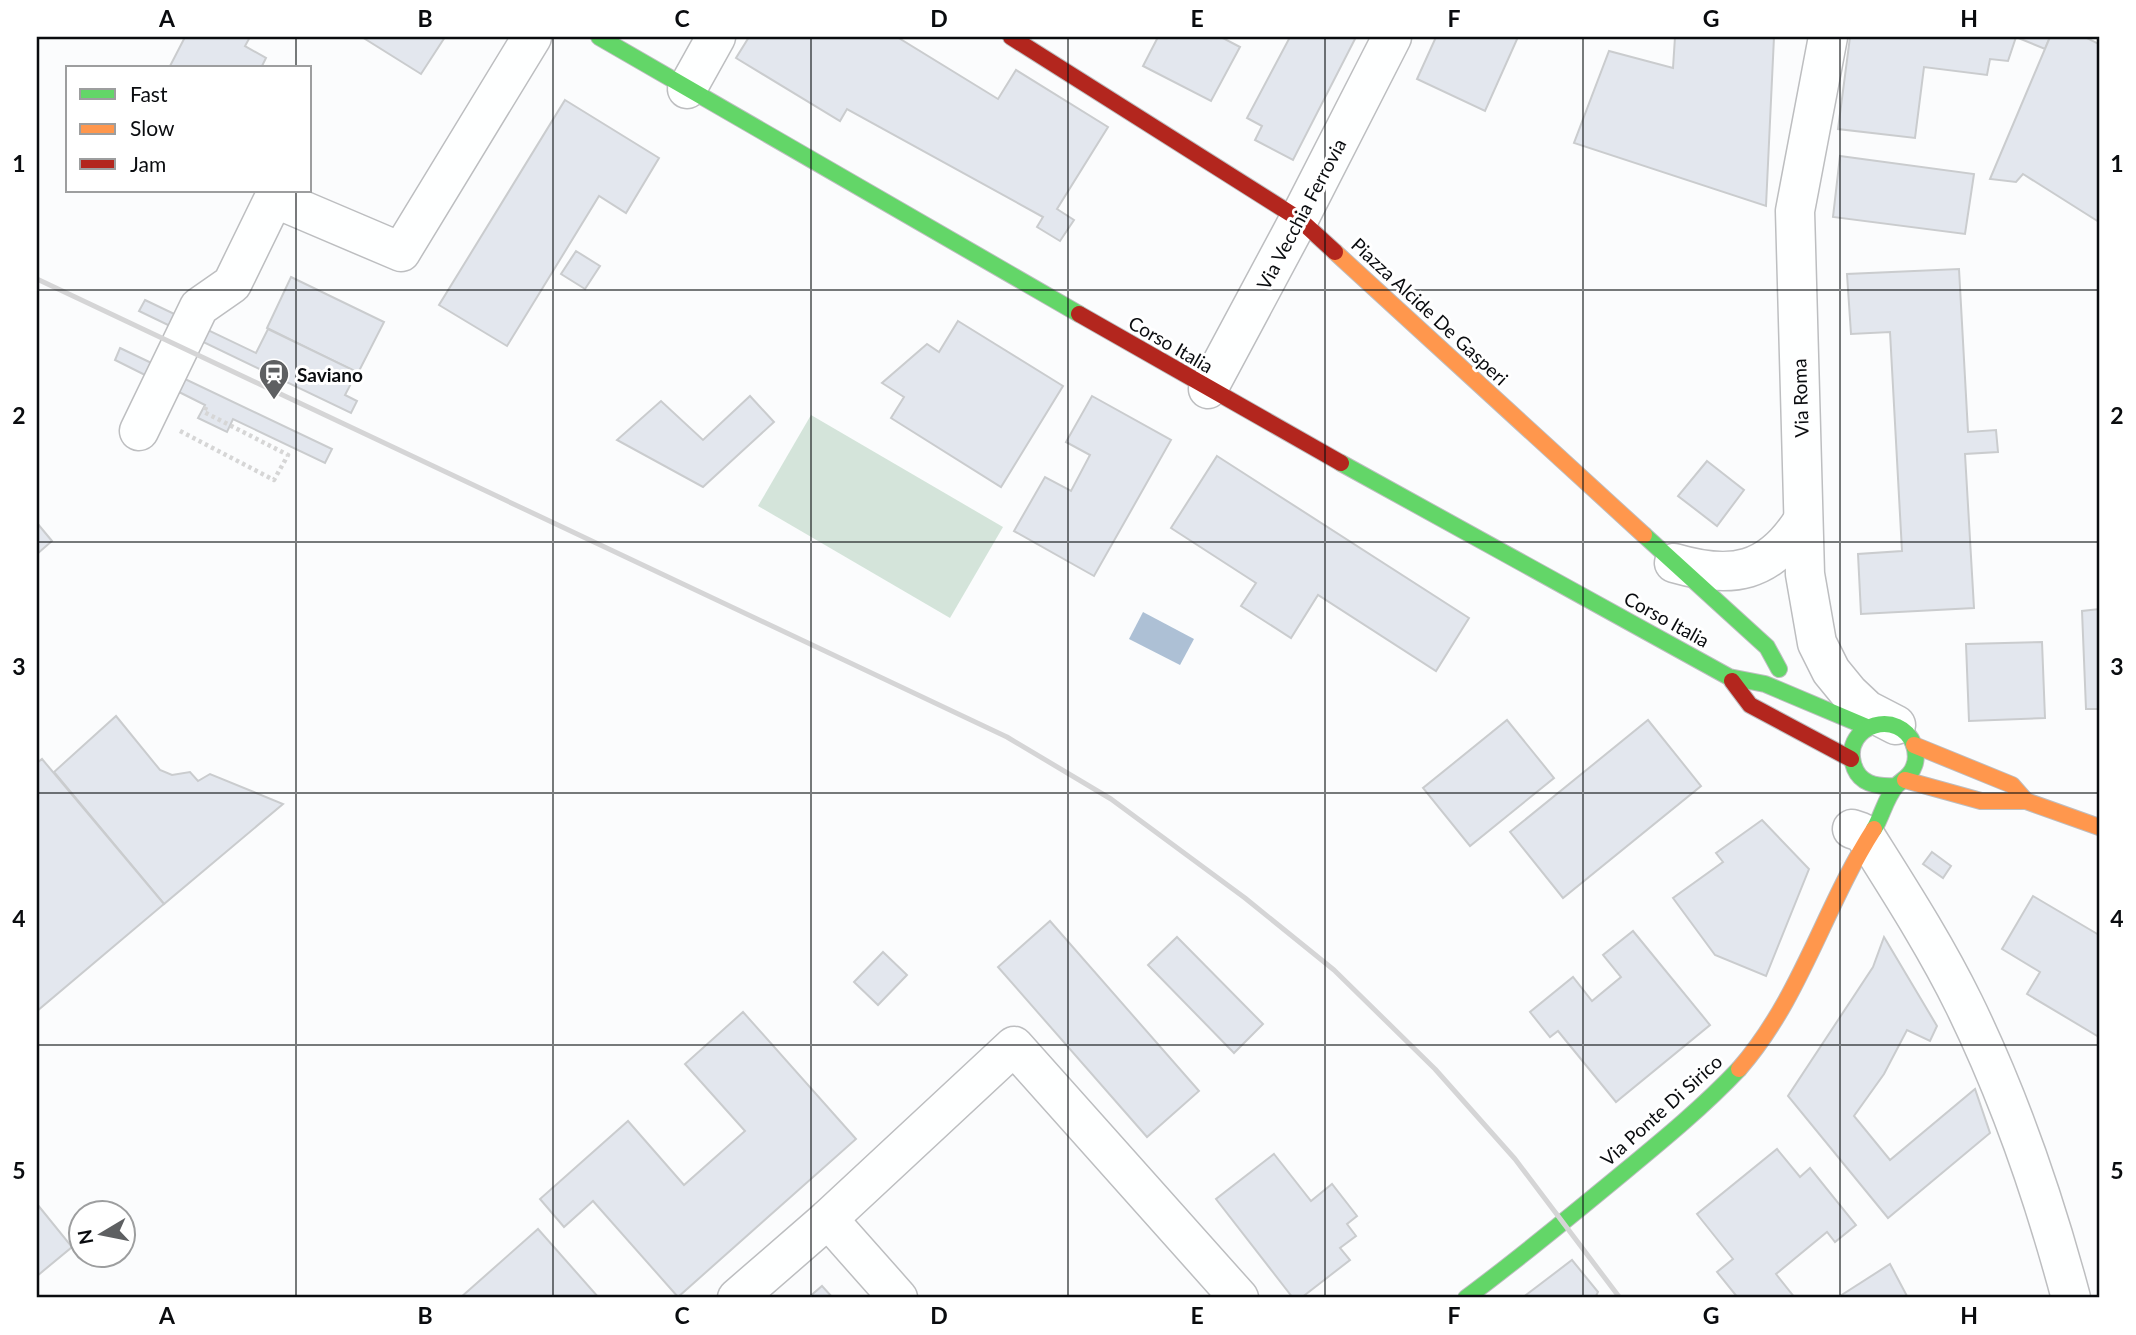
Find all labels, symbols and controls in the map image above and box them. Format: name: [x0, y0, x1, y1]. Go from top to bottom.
text: A: [158, 4, 176, 32]
text: B: [417, 4, 433, 32]
text: C: [674, 4, 690, 32]
text: D: [930, 4, 948, 32]
text: E: [1190, 4, 1204, 32]
text: F: [1447, 4, 1461, 32]
text: G: [1703, 4, 1719, 32]
text: H: [1960, 4, 1978, 32]
legend: [66, 66, 312, 192]
text: Fast: [130, 81, 168, 106]
text: Slow: [130, 115, 175, 140]
street label: Via Vecchia Ferrovia: [1251, 135, 1351, 293]
text: 1: [12, 149, 26, 177]
text: 1: [2110, 149, 2124, 177]
text: Jam: [130, 151, 166, 176]
street label: Piazza Alcide De Gasperi: [1347, 232, 1513, 390]
street label: Corso Italia: [1125, 311, 1217, 377]
station icon: Saviano: [257, 357, 291, 401]
street label: Via Roma: [1787, 358, 1813, 438]
place label: Saviano: [297, 363, 363, 386]
text: 2: [12, 401, 26, 429]
text: 2: [2110, 401, 2124, 429]
street label: Corso Italia: [1620, 586, 1714, 652]
text: 3: [12, 652, 26, 680]
text: 3: [2110, 652, 2124, 680]
text: 4: [12, 904, 26, 932]
text: 4: [2110, 904, 2124, 932]
street label: Via Ponte Di Sirico: [1596, 1050, 1726, 1170]
text: 5: [12, 1156, 26, 1184]
text: 5: [2110, 1156, 2124, 1184]
north arrow: [66, 1198, 136, 1268]
text: N: [72, 1228, 97, 1246]
text: A: [158, 1301, 176, 1329]
text: B: [417, 1301, 433, 1329]
text: C: [674, 1301, 690, 1329]
text: D: [930, 1301, 948, 1329]
text: E: [1190, 1301, 1204, 1329]
text: F: [1447, 1301, 1461, 1329]
text: G: [1703, 1301, 1719, 1329]
text: H: [1960, 1301, 1978, 1329]

